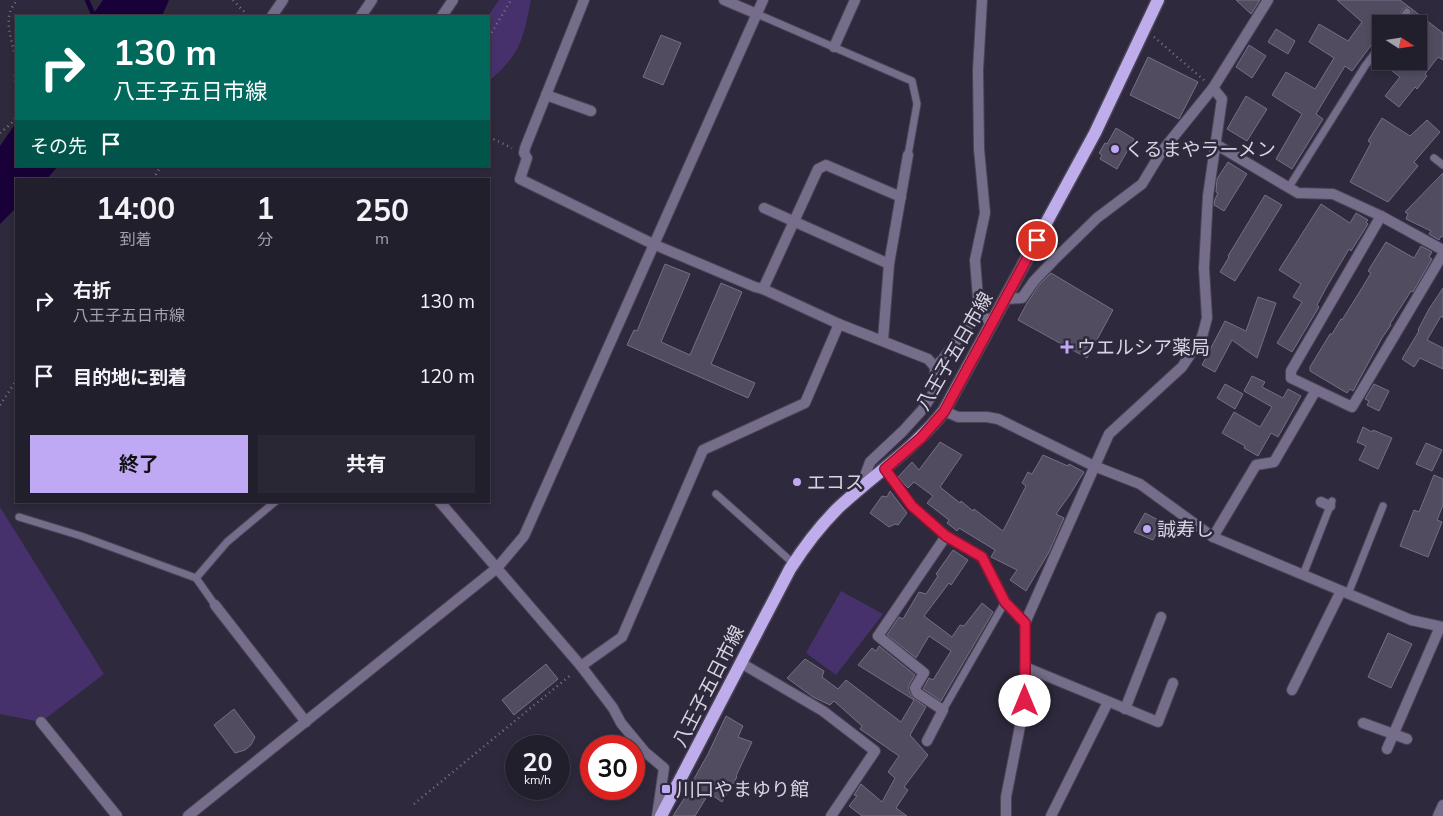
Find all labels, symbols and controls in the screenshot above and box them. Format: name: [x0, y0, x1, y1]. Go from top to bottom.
north arrow: [1372, 15, 1428, 70]
map controls: [1372, 15, 1427, 70]
text: 130 m: [113, 30, 217, 74]
icon: right: [30, 35, 95, 100]
text: 八王子五日市線: [113, 77, 267, 105]
icon: arrive: [97, 130, 125, 158]
text: その先: [30, 134, 87, 158]
place label: くるまやラーメン: [1125, 137, 1276, 161]
marker: くるまやラーメン: [1109, 143, 1121, 155]
text: 14:00: [96, 189, 175, 227]
text: 1: [256, 189, 274, 227]
text: 250: [355, 191, 409, 229]
pin: [1016, 219, 1058, 261]
icon: arrive: [1023, 226, 1051, 254]
text: m: [375, 228, 389, 248]
text: 到着: [120, 229, 152, 249]
text: 分: [257, 229, 273, 249]
text: 右折: [73, 278, 111, 302]
icon: right: [30, 287, 58, 315]
street label: 八王子五日市線: [910, 287, 998, 415]
text: 130 m: [419, 289, 475, 313]
text: 八王子五日市線: [73, 305, 185, 325]
place label: ウエルシア薬局: [1077, 335, 1210, 359]
marker: ウエルシア薬局: [1061, 341, 1073, 353]
icon: arrive: [30, 362, 58, 390]
text: 120 m: [419, 364, 475, 388]
text: 目的地に到着: [73, 365, 187, 389]
button: 終了: [30, 435, 248, 493]
button: 共有: [258, 435, 475, 493]
place label: エコス: [807, 470, 864, 494]
marker: エコス: [791, 476, 803, 488]
place label: 誠寿し: [1157, 517, 1214, 541]
marker: 誠寿し: [1141, 523, 1153, 535]
street label: 八王子五日市線: [667, 621, 749, 751]
position arrow: [998, 674, 1050, 726]
speed limit sign: 30: [580, 735, 645, 800]
text: 20: [522, 746, 553, 777]
text: km/h: [524, 772, 551, 787]
place label: 川口やまゆり館: [676, 777, 809, 801]
marker: 川口やまゆり館: [660, 783, 672, 795]

